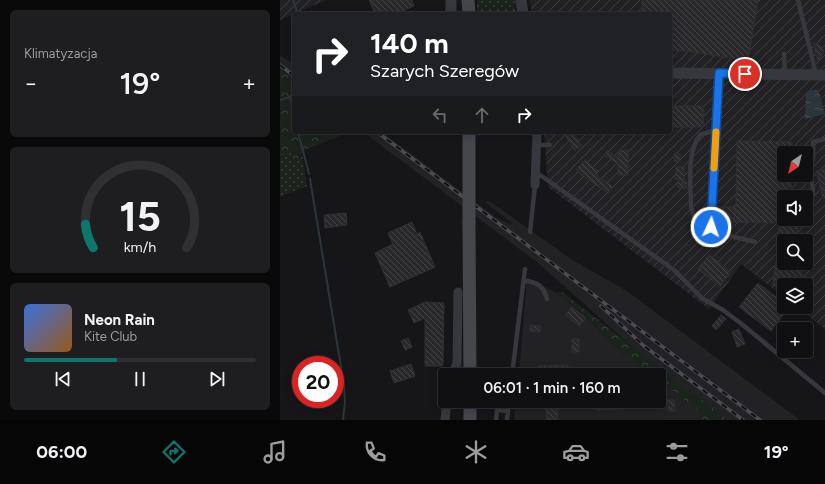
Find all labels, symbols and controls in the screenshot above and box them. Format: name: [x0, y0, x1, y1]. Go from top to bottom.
text: 140 m: [370, 26, 449, 60]
icon: right: [304, 28, 356, 80]
text: Klimatyzacja: [24, 46, 97, 61]
pin: [728, 57, 762, 91]
text: Szarych Szeregów: [370, 60, 519, 82]
icon: arrive: [734, 63, 756, 85]
text: 19°: [119, 65, 161, 102]
text: −: [24, 70, 38, 97]
text: +: [242, 70, 256, 97]
icon: left: [429, 104, 451, 126]
icon: ahead: [471, 104, 493, 126]
icon: right: [513, 104, 535, 126]
north arrow: [777, 146, 813, 182]
map controls: [777, 146, 813, 358]
button: sound: [777, 190, 813, 226]
text: 15: [119, 191, 161, 241]
position arrow: [690, 206, 732, 248]
button: search: [777, 234, 813, 270]
text: km/h: [124, 238, 156, 256]
button: layers: [777, 278, 813, 314]
text: Neon Rain: [84, 311, 155, 329]
button: +: [777, 322, 813, 358]
text: Kite Club: [84, 329, 137, 344]
speed limit sign: 20: [292, 356, 344, 408]
icon: previous: [52, 368, 74, 390]
icon: pause: [129, 368, 151, 390]
icon: next: [206, 368, 228, 390]
text: 06:01 · 1 min · 160 m: [484, 379, 620, 397]
icon: directions: [160, 438, 188, 466]
icon: music: [261, 438, 289, 466]
icon: phone: [361, 438, 389, 466]
icon: climate: [462, 438, 490, 466]
icon: car: [562, 438, 590, 466]
icon: filters: [663, 438, 691, 466]
text: 06:00: [36, 441, 87, 463]
text: 19°: [764, 441, 789, 463]

